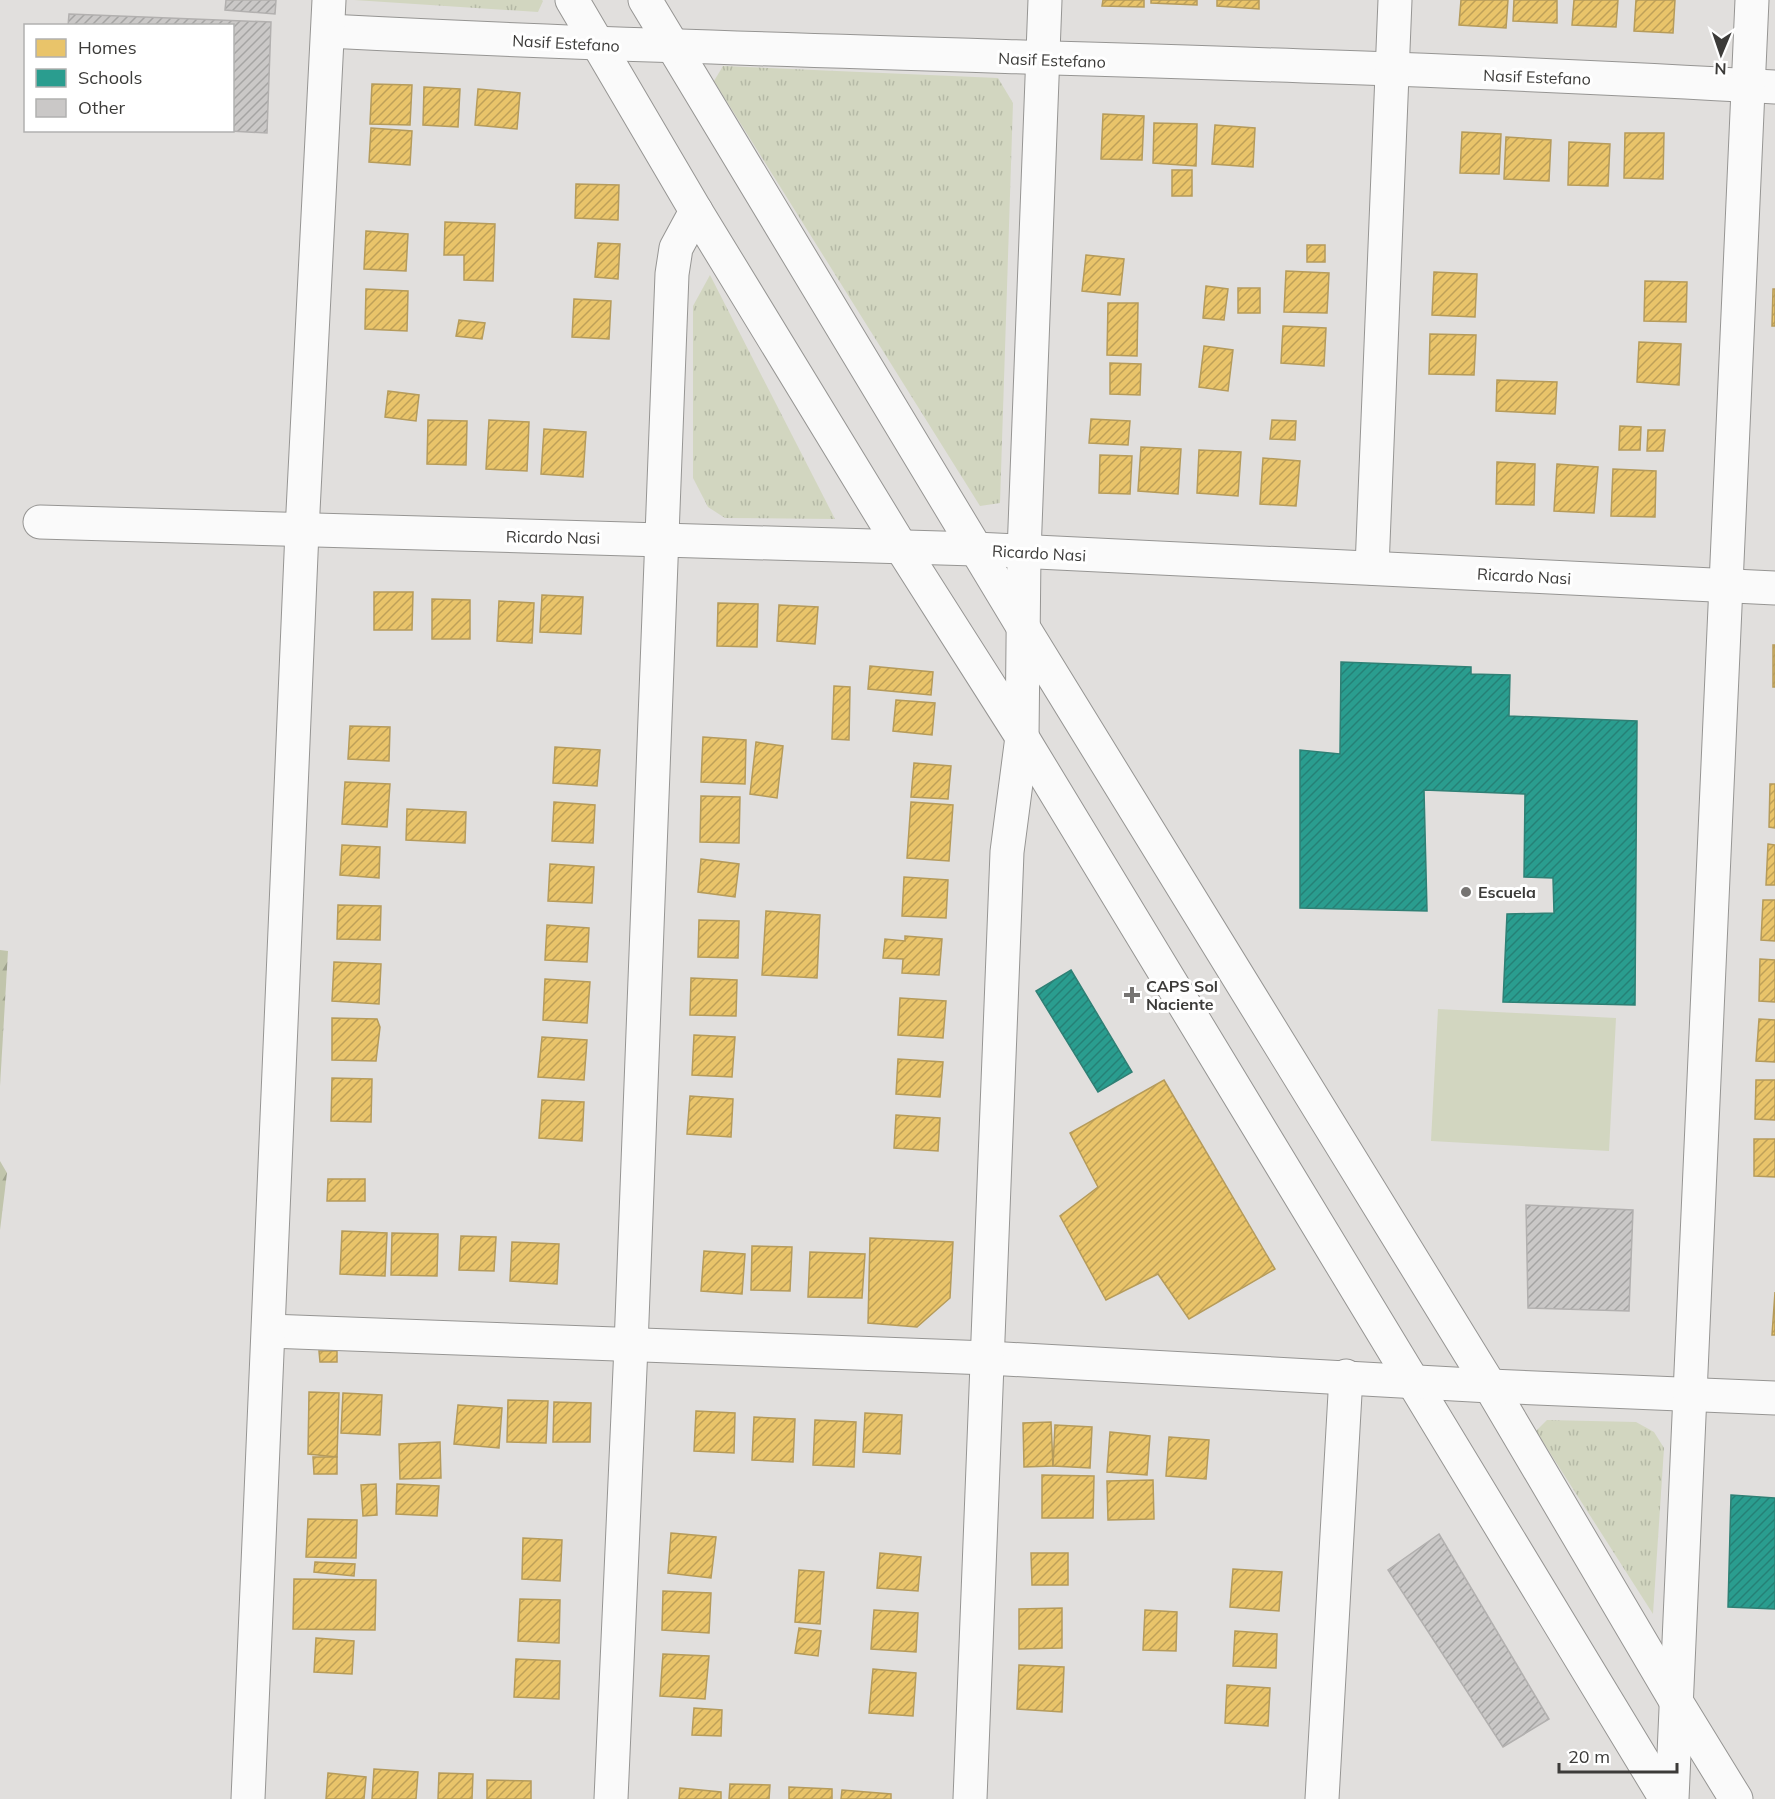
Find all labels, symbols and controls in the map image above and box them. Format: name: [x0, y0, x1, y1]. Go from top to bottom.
legend: [24, 24, 234, 132]
north arrow: [1691, 24, 1751, 84]
street label: Nasif Estefano: [512, 30, 620, 56]
text: Homes: [78, 36, 137, 59]
street label: Nasif Estefano: [998, 48, 1106, 72]
text: N: [1714, 59, 1727, 79]
street label: Nasif Estefano: [1483, 65, 1591, 89]
text: Schools: [78, 66, 143, 89]
text: Other: [78, 96, 126, 119]
street label: Ricardo Nasi: [506, 526, 600, 548]
street label: Ricardo Nasi: [991, 541, 1087, 565]
street label: Ricardo Nasi: [1476, 564, 1572, 588]
place label: Escuela: [1478, 882, 1536, 902]
marker: Escuela: [1459, 885, 1473, 899]
place label: CAPS Sol Naciente: [1146, 976, 1218, 1014]
marker: CAPS Sol Naciente: [1123, 986, 1141, 1004]
scale bar: [1559, 1736, 1678, 1774]
text: 20 m: [1568, 1745, 1610, 1768]

